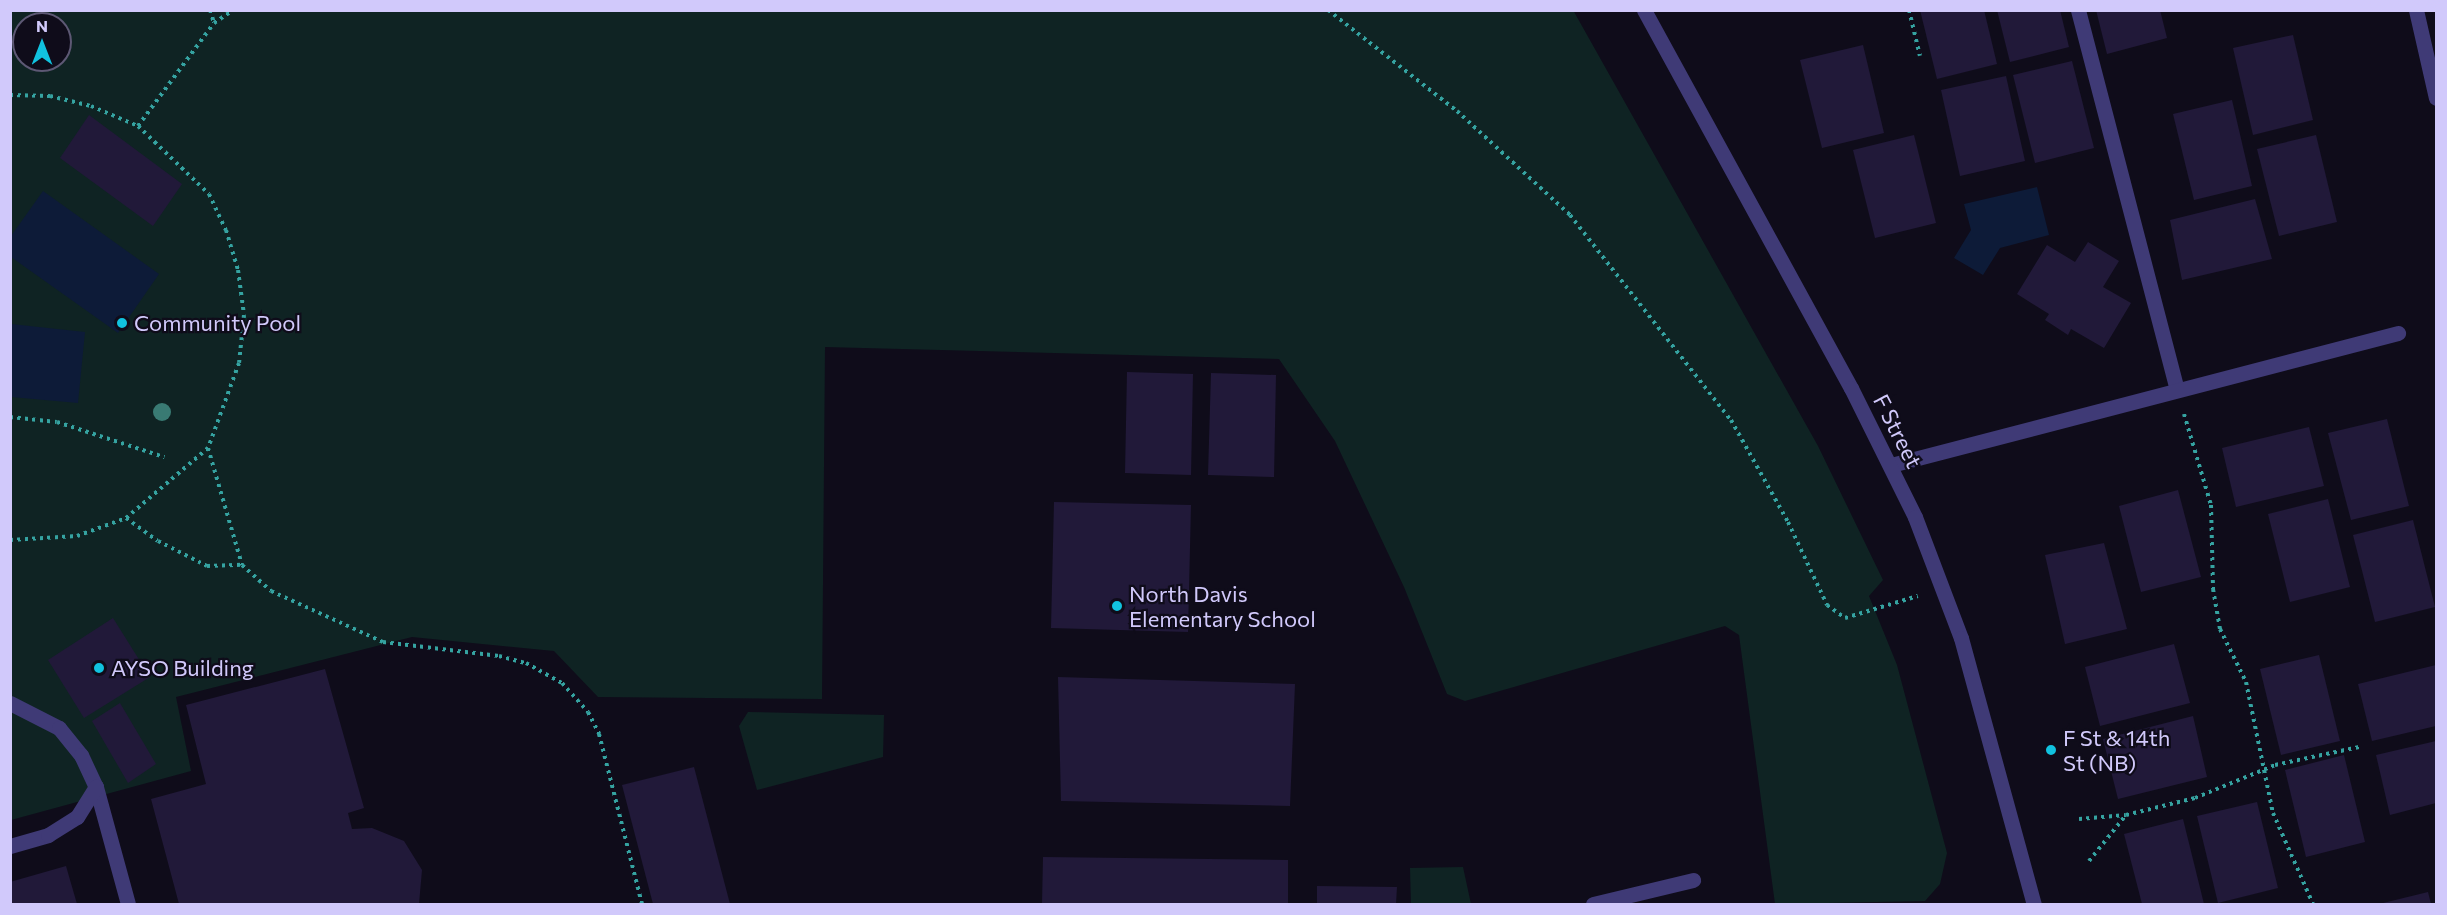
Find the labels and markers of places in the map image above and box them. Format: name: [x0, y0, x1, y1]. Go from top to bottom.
place label: Community Pool: [134, 310, 301, 336]
marker: Community Pool: [115, 316, 129, 330]
place label: North Davis Elementary School: [1129, 580, 1316, 632]
marker: North Davis Elementary School: [1110, 599, 1124, 613]
place label: AYSO Building: [111, 655, 254, 681]
marker: AYSO Building: [92, 661, 106, 675]
place label: F St & 14th St (NB): [2063, 724, 2170, 776]
marker: F St & 14th St (NB): [2044, 743, 2058, 757]

